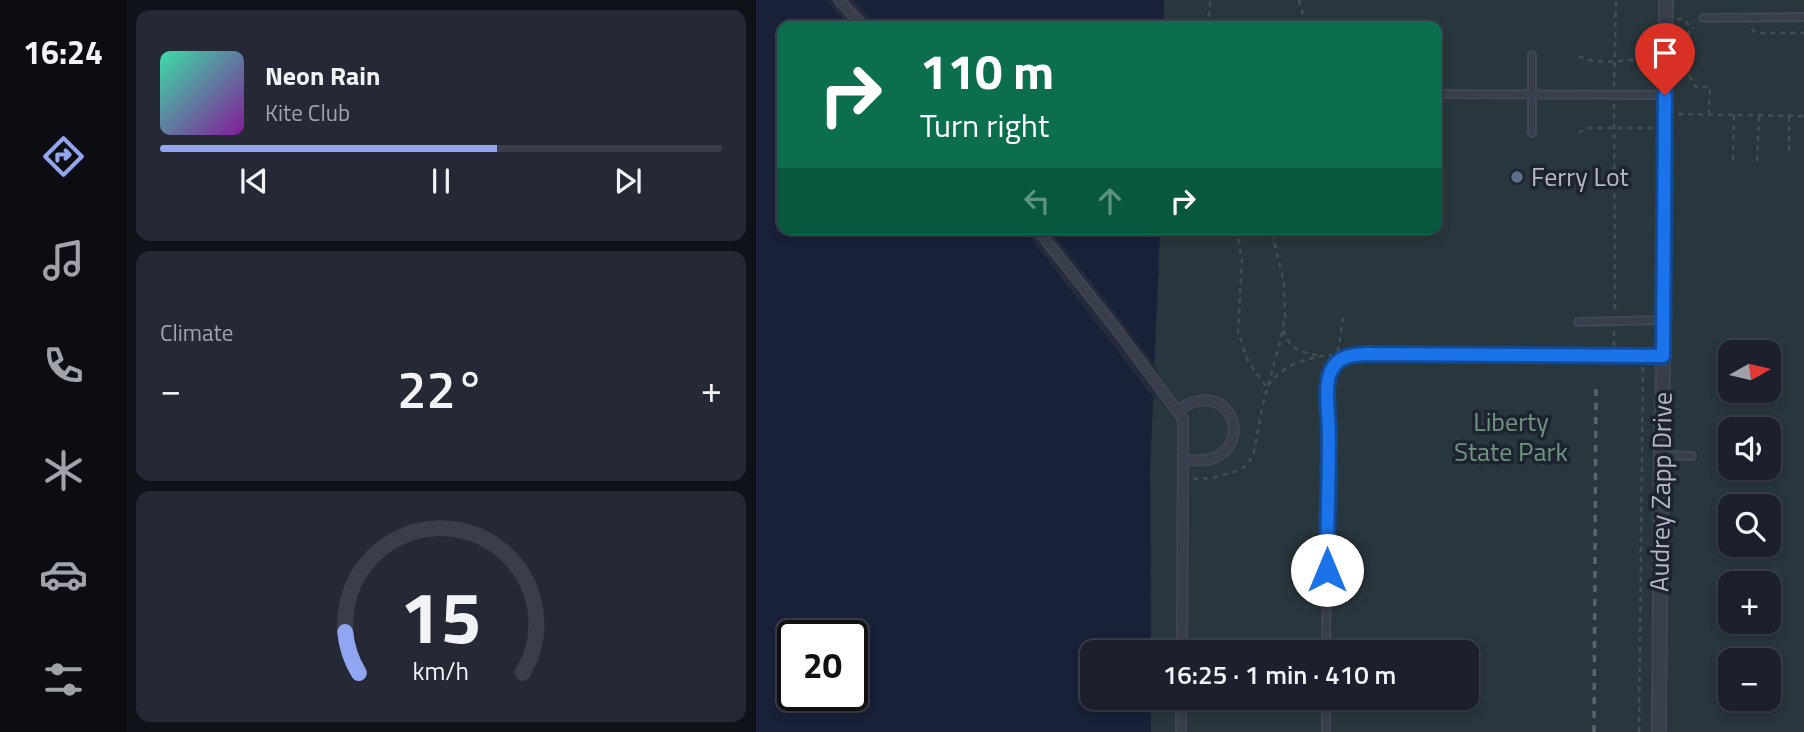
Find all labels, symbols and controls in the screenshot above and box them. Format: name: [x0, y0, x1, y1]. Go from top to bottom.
pin: [1635, 23, 1695, 95]
text: 16:24: [23, 28, 103, 76]
text: 110 m: [920, 33, 1054, 108]
icon: arrive: [1646, 34, 1684, 72]
icon: right: [805, 49, 896, 140]
text: Neon Rain: [265, 56, 380, 95]
text: Kite Club: [265, 95, 350, 130]
text: Turn right: [920, 101, 1049, 149]
icon: directions: [39, 132, 88, 181]
place label: Ferry Lot: [1531, 157, 1629, 196]
icon: previous: [235, 162, 273, 200]
icon: pause: [422, 162, 460, 200]
icon: next: [609, 162, 647, 200]
marker: Ferry Lot: [1509, 169, 1525, 185]
icon: left: [1018, 182, 1056, 220]
icon: ahead: [1091, 182, 1129, 220]
icon: right: [1164, 182, 1202, 220]
icon: music: [39, 236, 88, 285]
text: Climate: [160, 315, 233, 350]
north arrow: [1718, 340, 1782, 402]
map controls: [1718, 340, 1781, 711]
icon: phone: [39, 341, 88, 390]
text: 22°: [397, 349, 485, 428]
text: −: [160, 360, 181, 418]
text: +: [701, 360, 722, 418]
street label: Audrey Zapp Drive: [1639, 392, 1682, 592]
park label: Liberty State Park: [1454, 402, 1568, 471]
button: sound: [1718, 417, 1781, 480]
icon: climate: [39, 446, 88, 495]
button: search: [1718, 494, 1781, 557]
position arrow: [1290, 533, 1364, 607]
icon: car: [39, 550, 88, 599]
text: 15: [400, 561, 482, 671]
button: +: [1718, 571, 1781, 634]
speed limit sign: 20: [777, 620, 868, 711]
button: −: [1718, 648, 1781, 711]
text: km/h: [413, 651, 469, 689]
icon: filters: [39, 655, 88, 704]
text: 16:25 · 1 min · 410 m: [1163, 655, 1396, 694]

